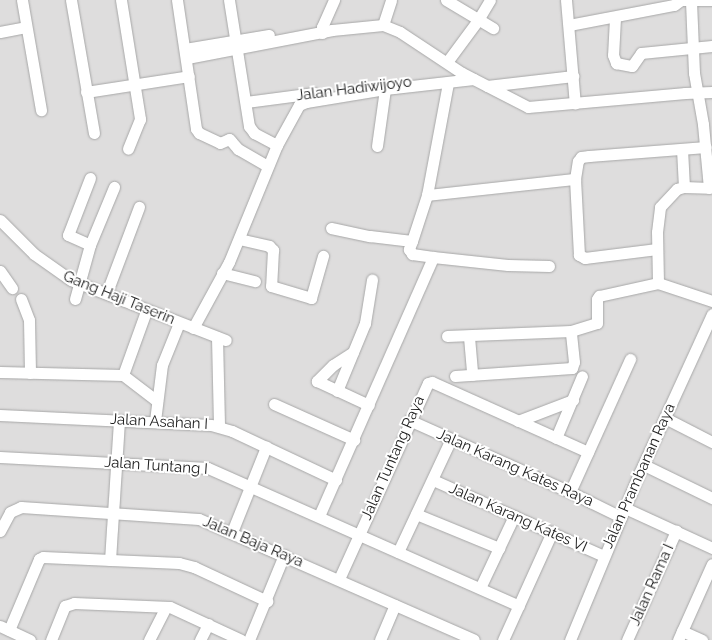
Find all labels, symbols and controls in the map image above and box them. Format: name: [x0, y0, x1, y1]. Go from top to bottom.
street label: Jalan Hadiwijoyo: [295, 73, 413, 105]
street label: Gang Haji Taserin: [60, 267, 178, 329]
street label: Jalan Tuntang Raya: [357, 393, 429, 523]
street label: Jalan Prambanan Raya: [599, 401, 679, 551]
street label: Jalan Asahan I: [109, 410, 209, 434]
street label: Jalan Karang Kates Raya: [434, 425, 596, 511]
street label: Jalan Tuntang I: [103, 453, 209, 479]
street label: Jalan Karang Kates VI: [446, 479, 590, 557]
street label: Jalan Baja Raya: [200, 513, 306, 571]
street label: Jalan Rama I: [626, 541, 678, 629]

